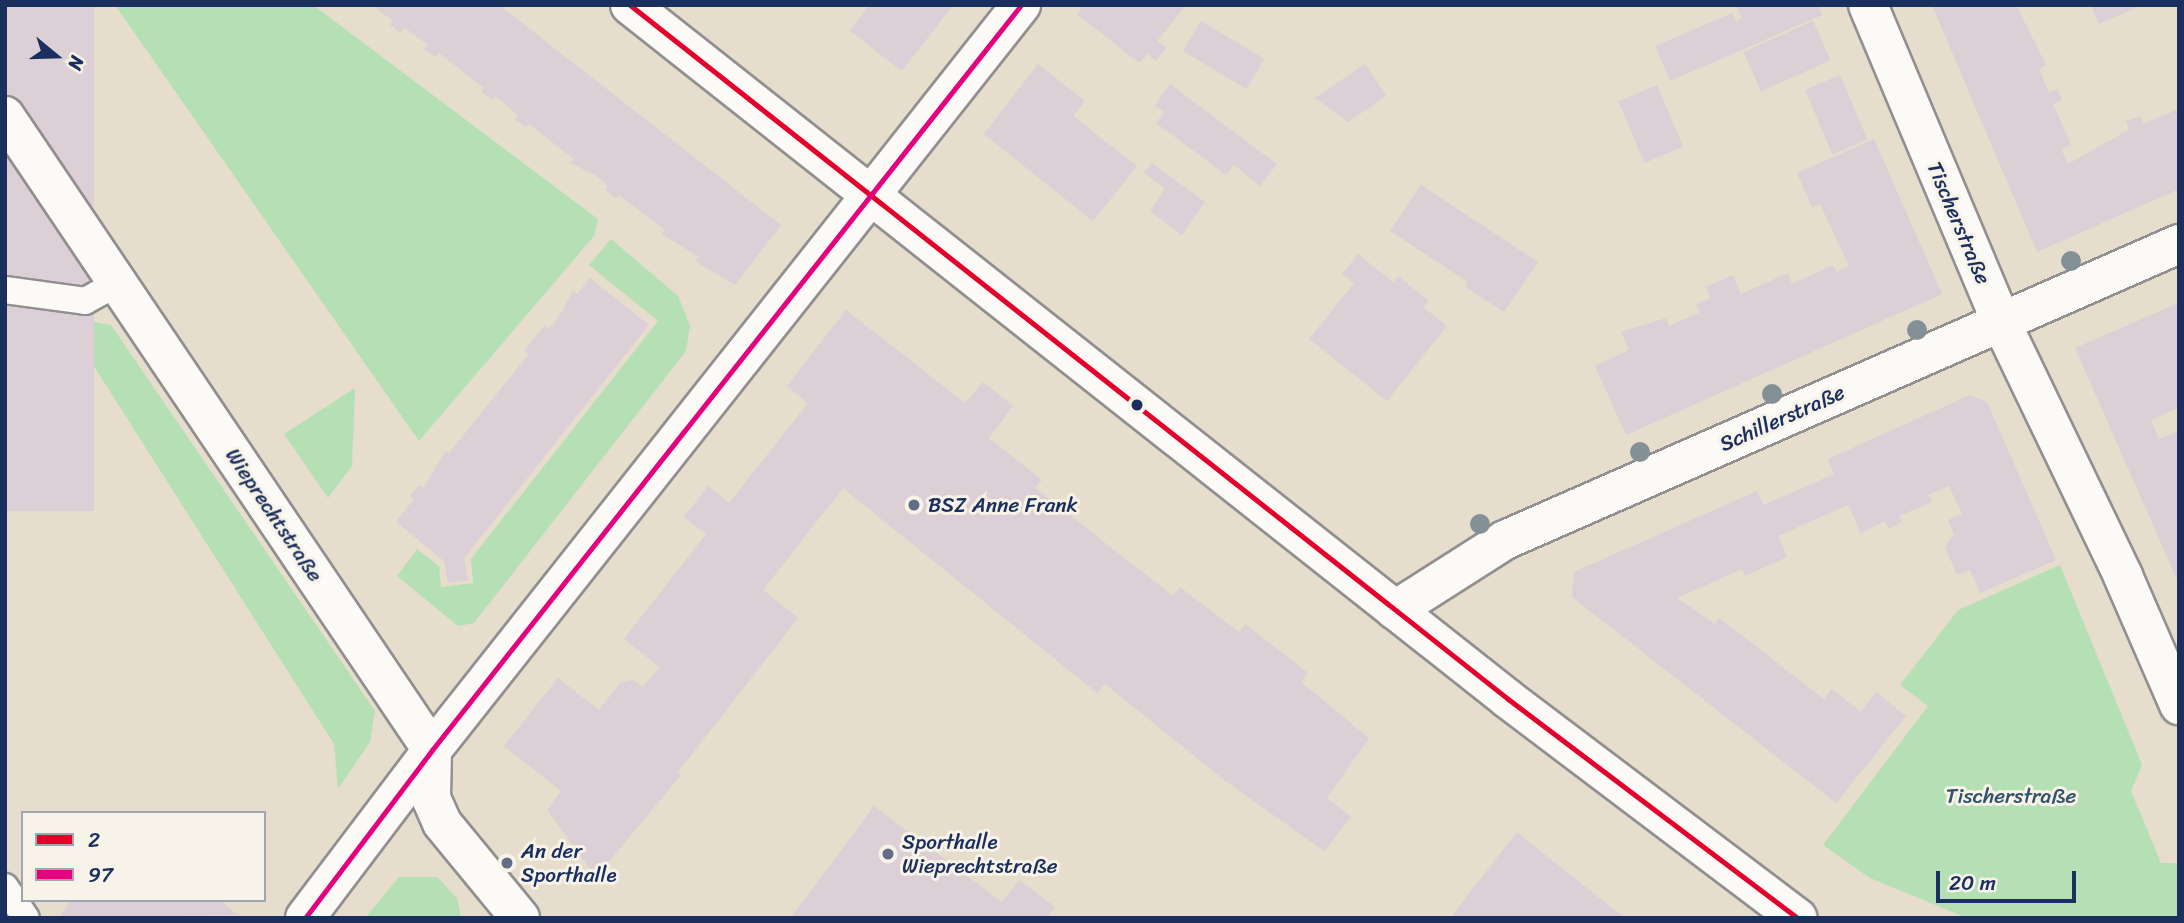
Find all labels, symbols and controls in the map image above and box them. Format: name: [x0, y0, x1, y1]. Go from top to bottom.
north arrow: [21, 21, 91, 91]
text: N: [59, 51, 94, 75]
street label: Tischerstraße: [1922, 158, 1996, 288]
street label: Schillerstraße: [1716, 379, 1848, 457]
unlabelled marker: [1130, 398, 1144, 412]
street label: Wieprechtstraße: [220, 444, 328, 586]
place label: BSZ Anne Frank: [928, 492, 1078, 518]
marker: BSZ Anne Frank: [906, 497, 922, 513]
park label: Tischerstraße: [1946, 783, 2076, 809]
legend: [21, 811, 266, 902]
text: 2: [88, 821, 100, 859]
place label: Sporthalle Wieprechtstraße: [902, 829, 1057, 879]
place label: An der Sporthalle: [521, 838, 617, 888]
marker: Sporthalle Wieprechtstraße: [880, 846, 896, 862]
marker: An der Sporthalle: [499, 855, 515, 871]
text: 97: [88, 856, 113, 894]
scale bar: [1939, 856, 2079, 900]
text: 20 m: [1949, 864, 1996, 902]

